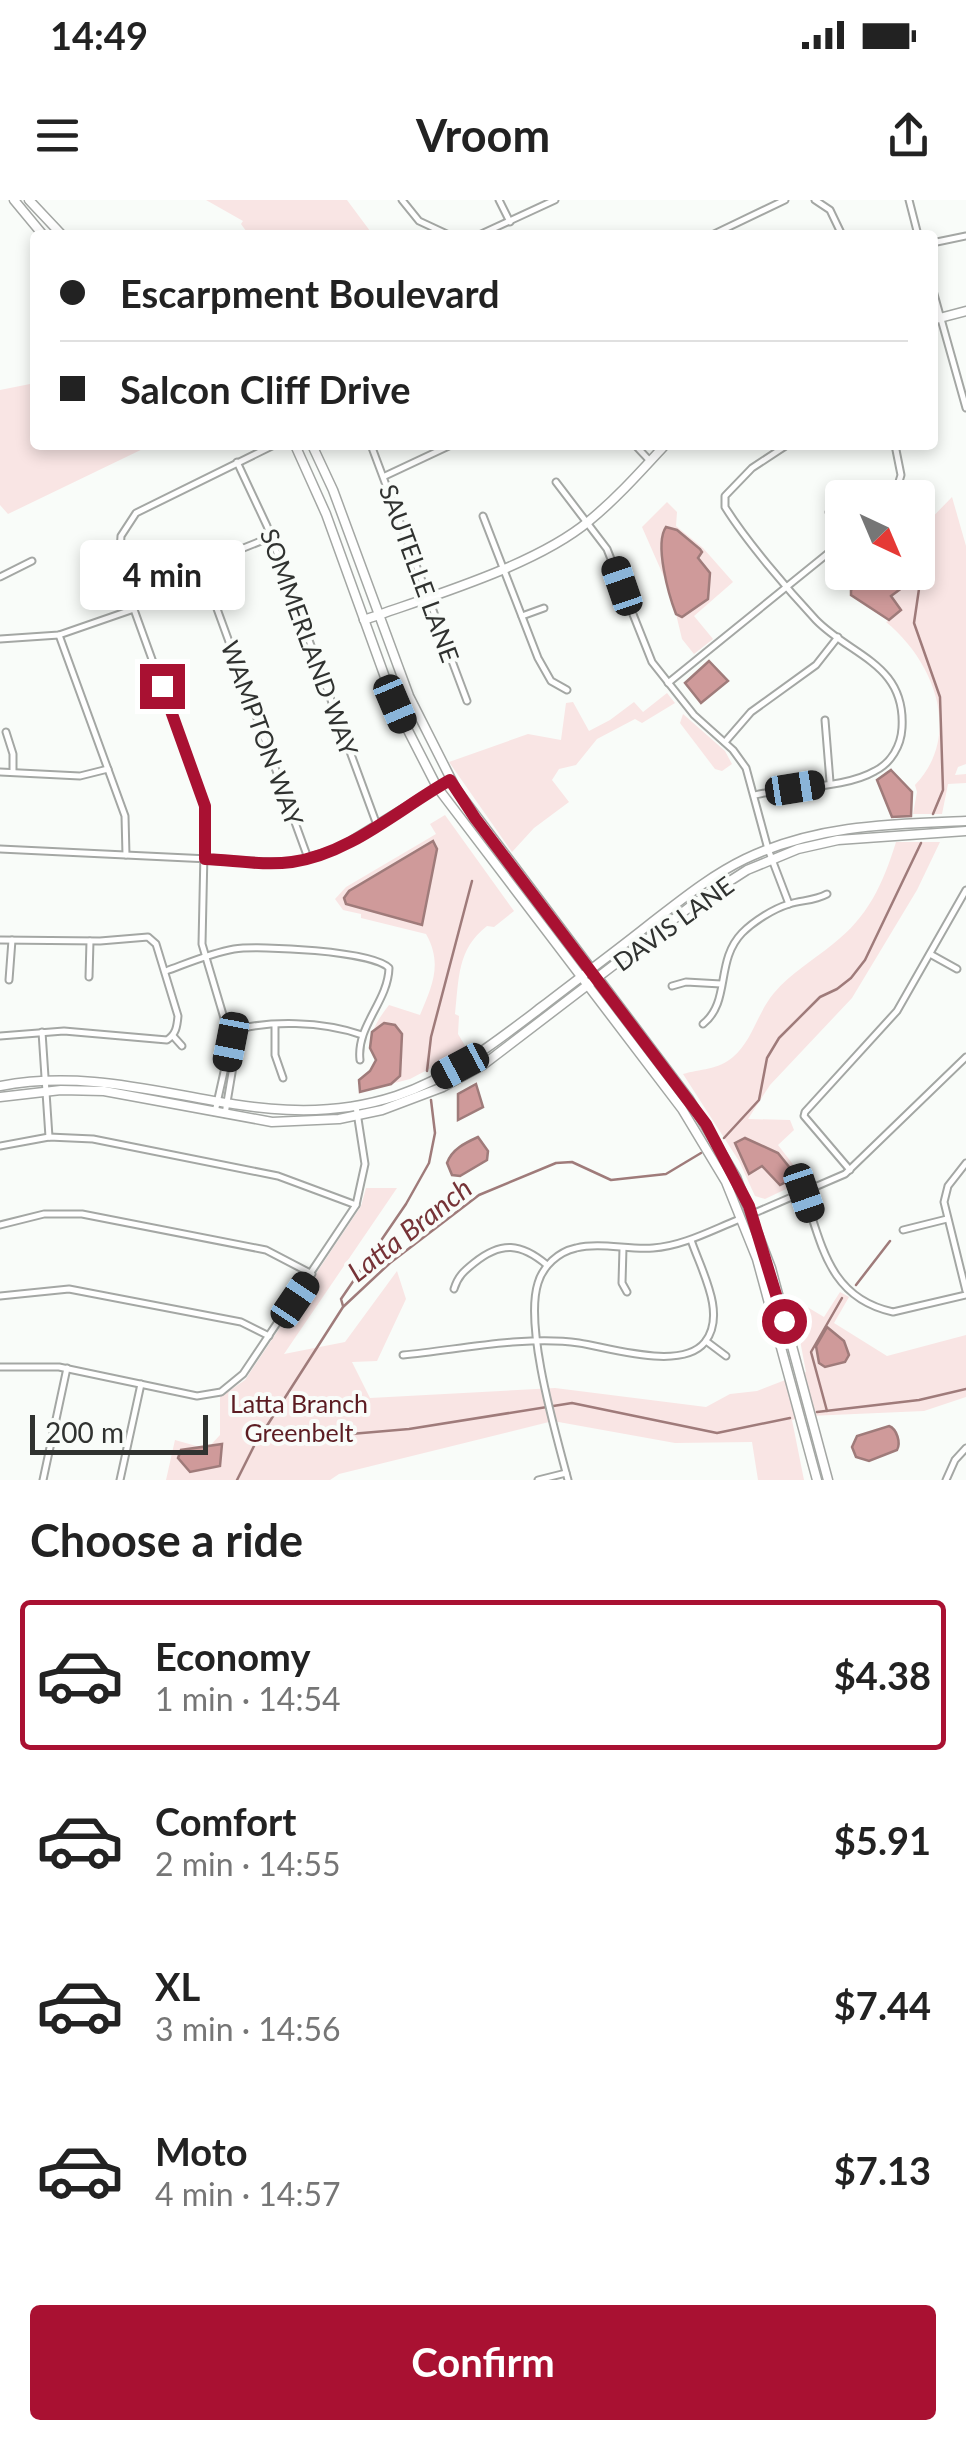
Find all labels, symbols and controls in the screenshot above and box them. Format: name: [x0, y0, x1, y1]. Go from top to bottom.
text: 14:49: [50, 12, 148, 58]
icon: menu: [30, 108, 85, 163]
text: Vroom: [416, 108, 550, 162]
icon: share: [881, 108, 936, 163]
text: Escarpment Boulevard: [120, 270, 500, 316]
text: Salcon Cliff Drive: [120, 366, 411, 412]
street label: SAUTELLE LANE: [374, 480, 466, 666]
north arrow: [825, 480, 935, 590]
map controls: [825, 480, 935, 590]
street label: SOMMERLAND WAY: [255, 524, 365, 760]
callout: 4 min: [80, 541, 244, 611]
car: [598, 553, 646, 619]
text: 4 min: [123, 555, 202, 594]
street label: WAMPTON WAY: [216, 636, 311, 830]
route end: [140, 664, 185, 709]
car: [369, 671, 421, 737]
car: [763, 768, 827, 808]
street label: DAVIS LANE: [607, 869, 739, 977]
car: [211, 1010, 251, 1074]
car: [426, 1039, 494, 1093]
car: [780, 1160, 828, 1226]
water label: Latta Branch: [340, 1170, 478, 1288]
car: [266, 1267, 324, 1333]
route start: [762, 1299, 807, 1344]
park label: Latta Branch Greenbelt: [230, 1388, 368, 1447]
scale bar: [30, 1410, 208, 1454]
text: 200 m: [45, 1415, 124, 1449]
text: Choose a ride: [30, 1513, 303, 1567]
icon: car: [35, 1630, 125, 1720]
text: Economy: [155, 1633, 310, 1679]
text: $4.38: [834, 1652, 931, 1698]
text: 1 min · 14:54: [155, 1679, 341, 1718]
icon: car: [35, 1795, 125, 1885]
text: Comfort: [155, 1798, 296, 1844]
text: $5.91: [834, 1817, 931, 1863]
text: 2 min · 14:55: [155, 1844, 341, 1883]
icon: car: [35, 1960, 125, 2050]
text: XL: [155, 1963, 200, 2009]
text: $7.44: [834, 1982, 931, 2028]
text: 3 min · 14:56: [155, 2009, 341, 2048]
icon: car: [35, 2125, 125, 2215]
text: Moto: [155, 2128, 248, 2174]
text: $7.13: [834, 2147, 931, 2193]
text: 4 min · 14:57: [155, 2174, 341, 2213]
button: Confirm: [30, 2305, 936, 2420]

